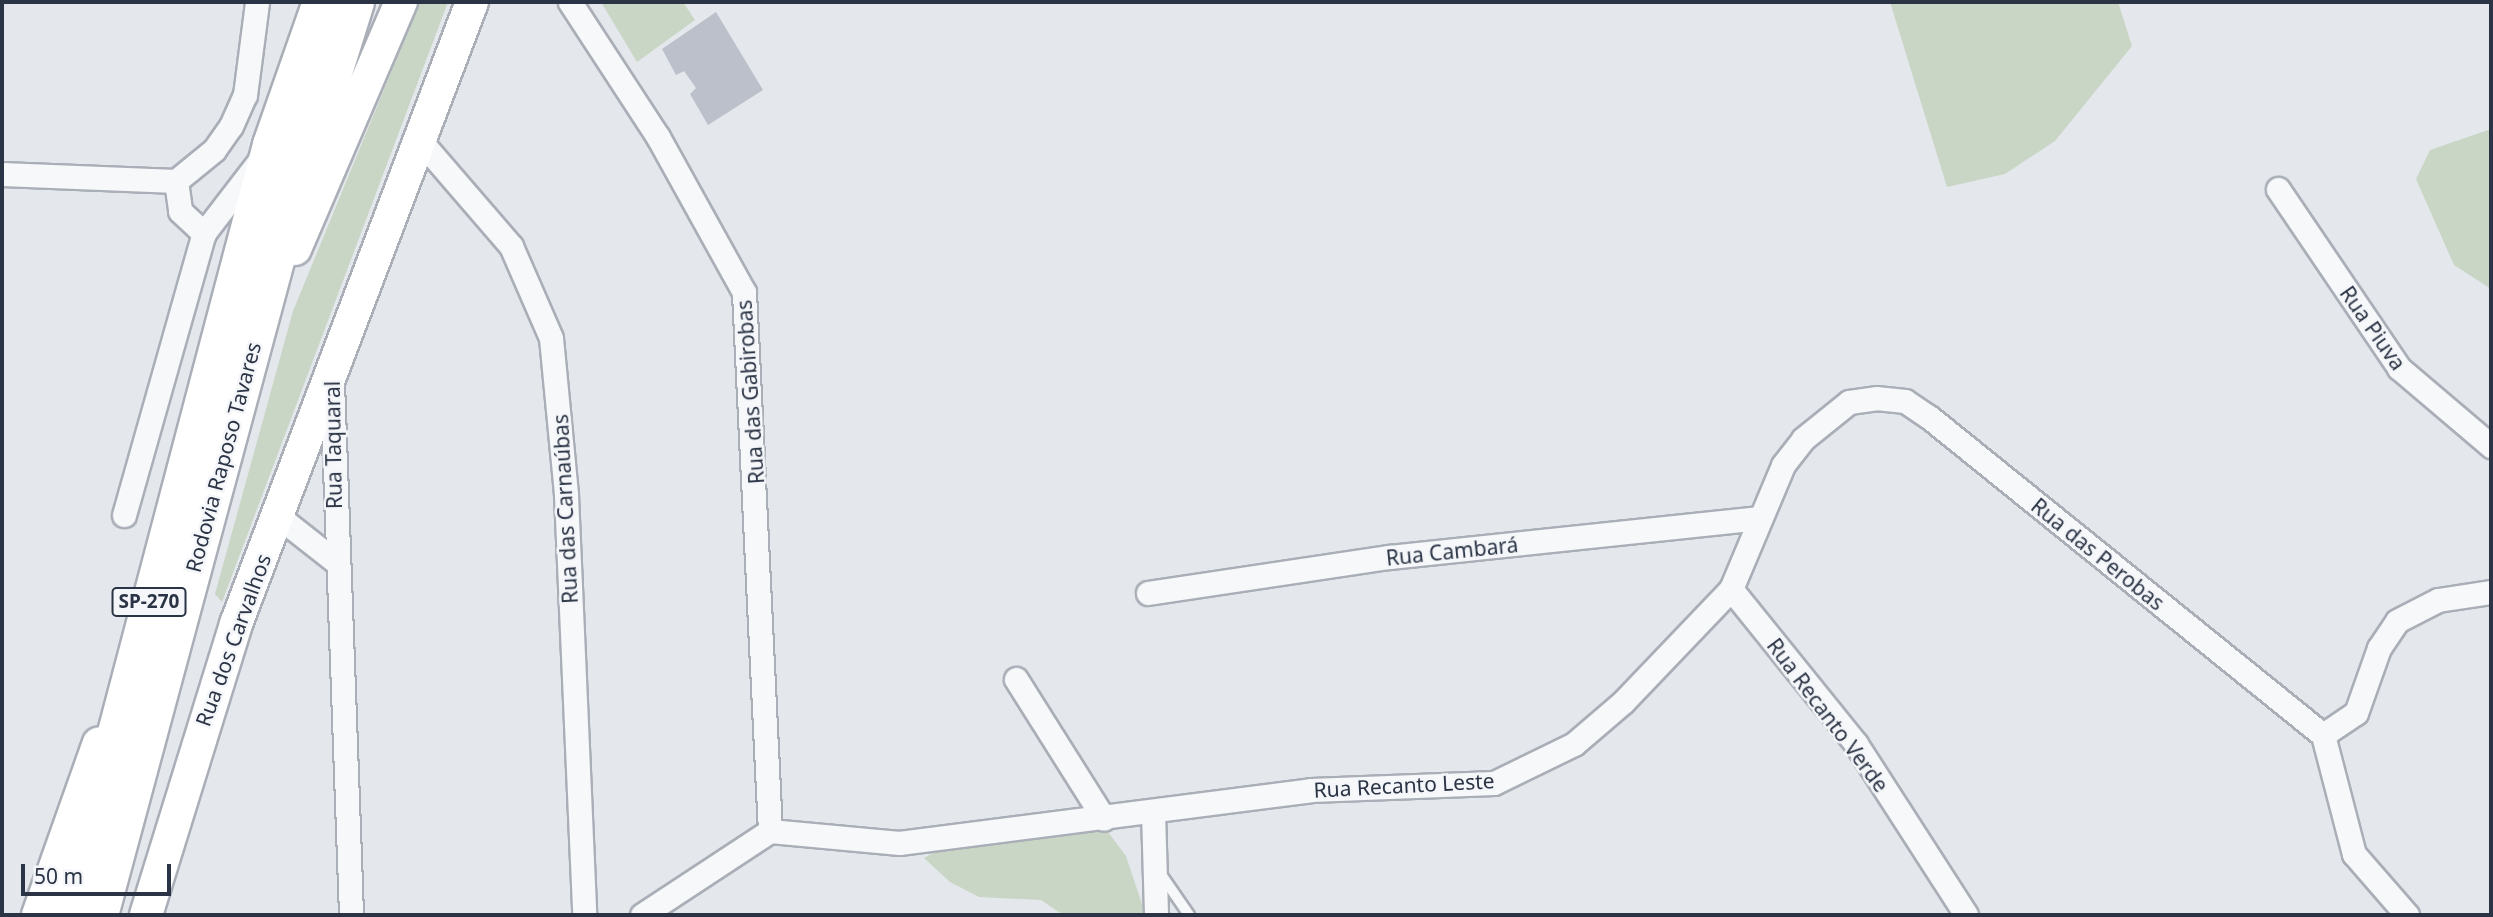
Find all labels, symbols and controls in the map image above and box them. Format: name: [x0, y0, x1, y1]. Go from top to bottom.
street label: Rua Piuva: [2335, 281, 2411, 375]
street label: Rua das Gabirobas: [731, 299, 769, 485]
street label: Rodovia Raposo Tavares: [180, 339, 266, 575]
street label: Rua Taquaral: [319, 381, 347, 509]
street label: Rua das Carnaúbas: [547, 414, 583, 604]
street label: Rua das Perobas: [2026, 493, 2170, 615]
street label: Rua Cambará: [1385, 532, 1519, 570]
street label: Rua dos Carvalhos: [190, 550, 276, 730]
road number: SP-270: [110, 586, 188, 618]
street label: Rua Recanto Verde: [1762, 633, 1894, 797]
street label: Rua Recanto Leste: [1313, 768, 1495, 802]
scale bar: [24, 850, 175, 894]
text: 50 m: [34, 862, 83, 890]

